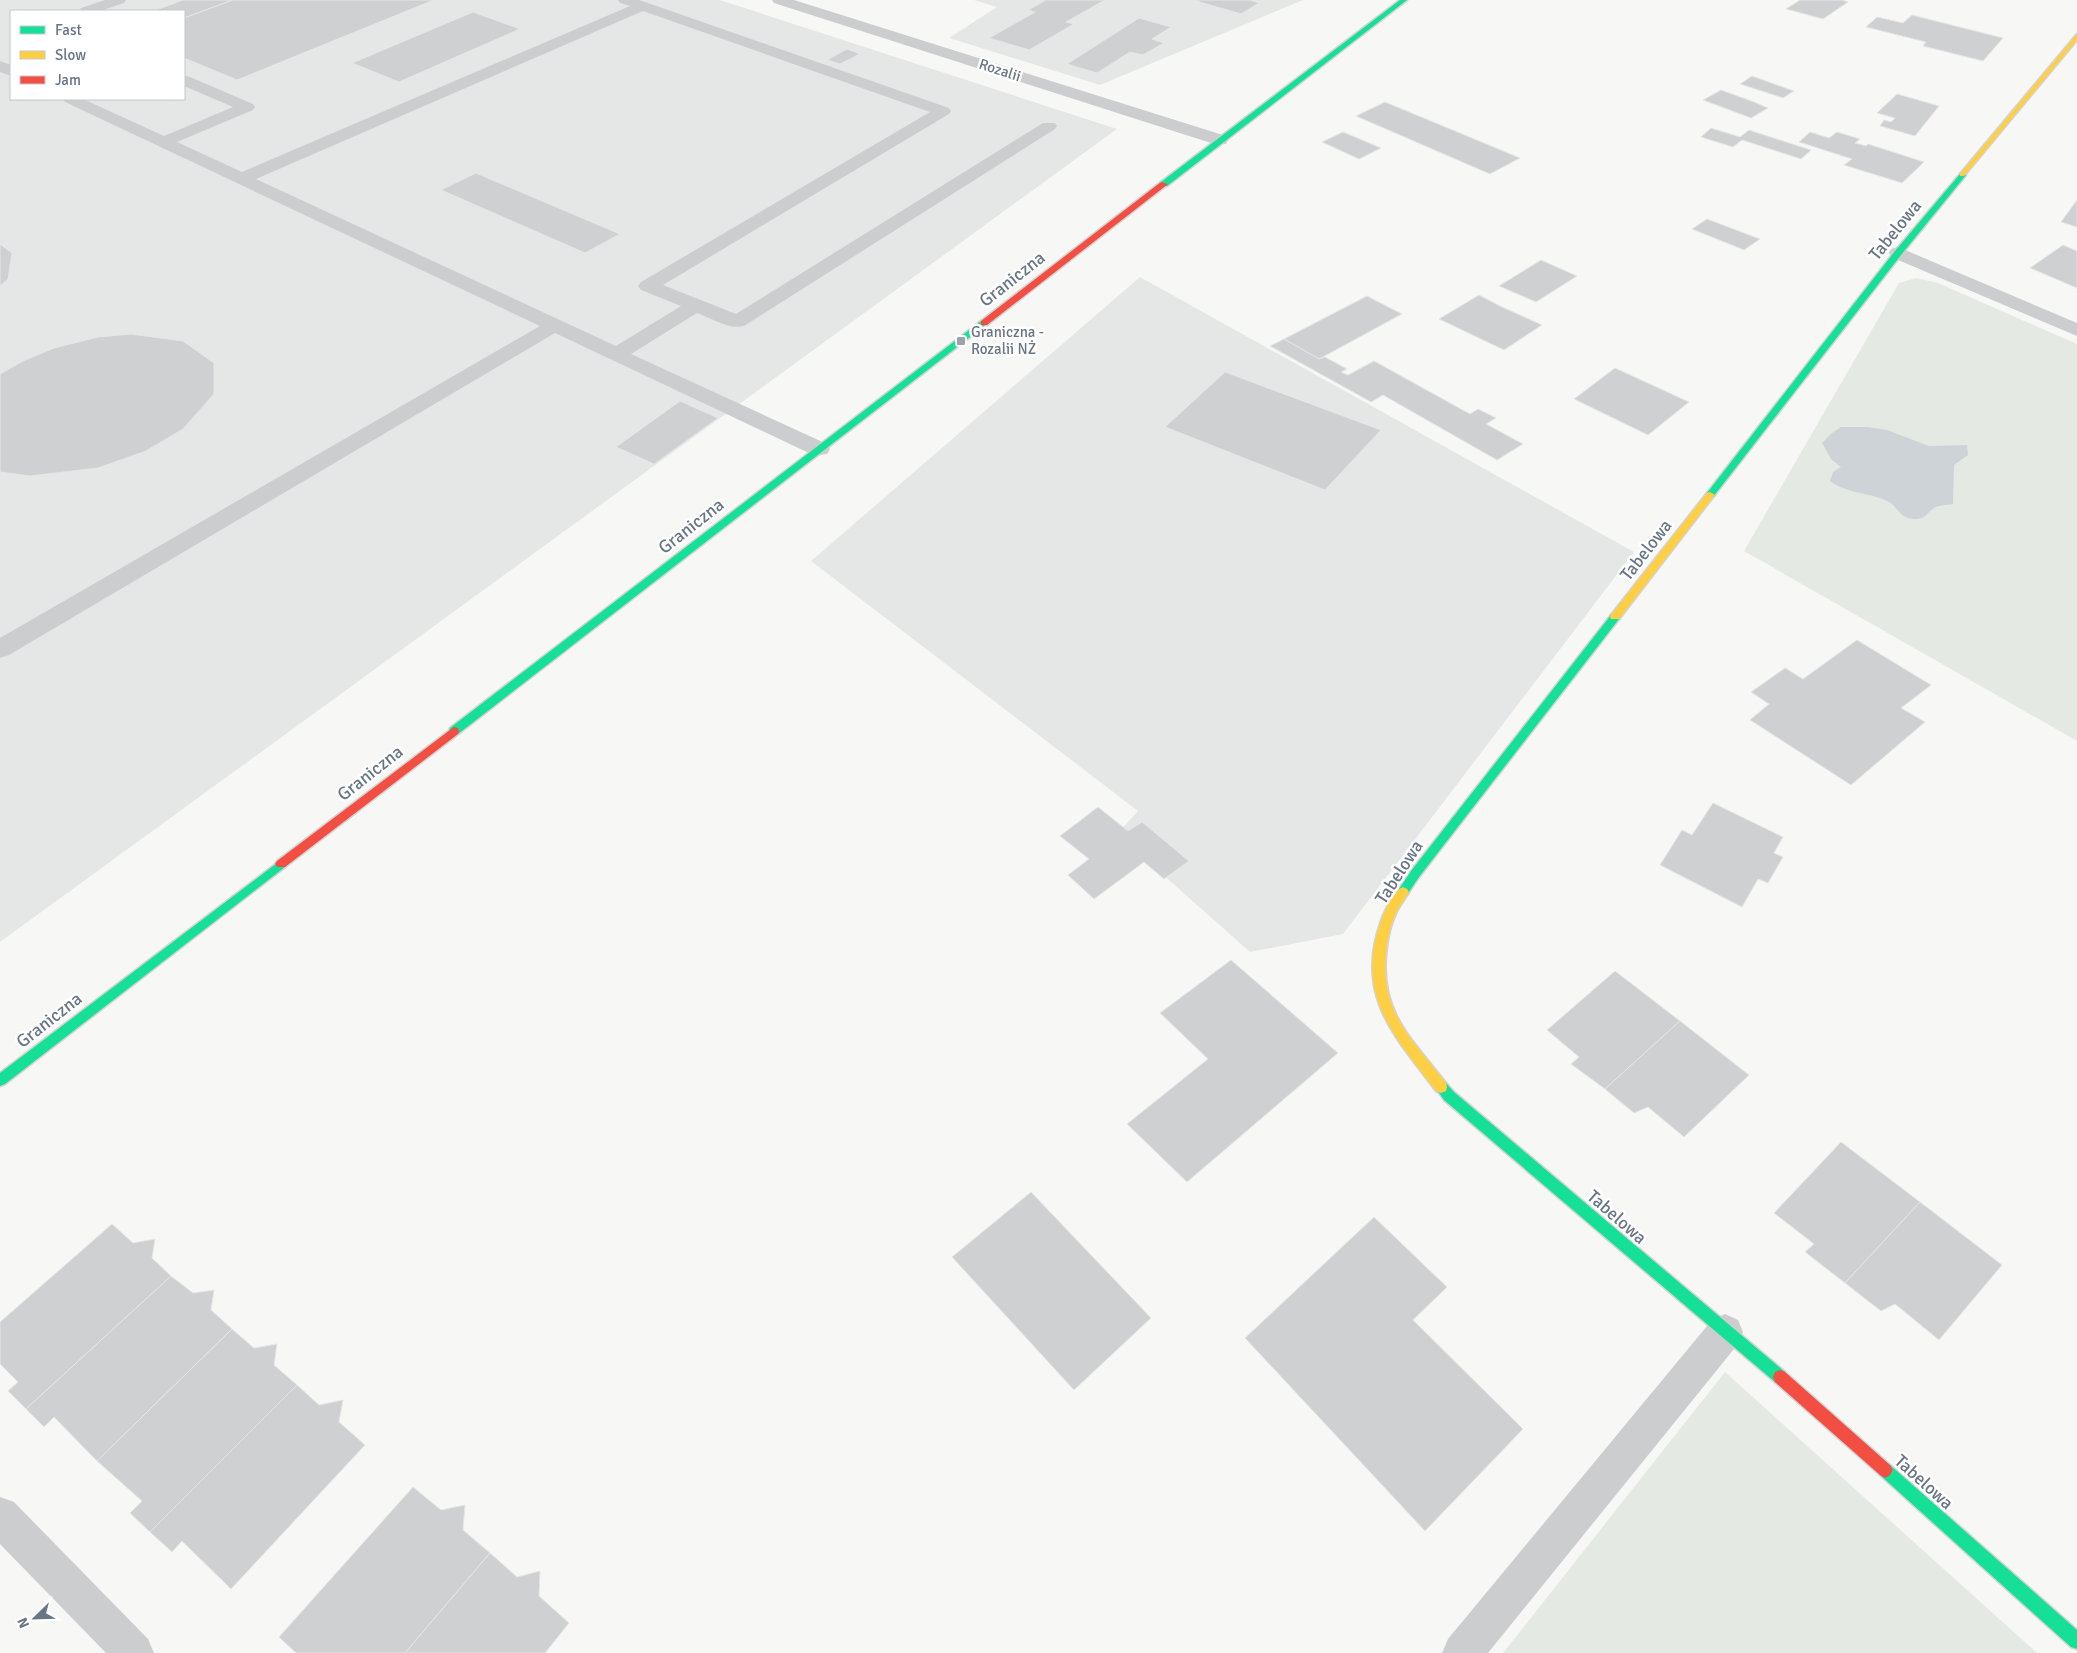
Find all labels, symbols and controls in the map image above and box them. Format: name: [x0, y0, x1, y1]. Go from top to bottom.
legend: [10, 10, 185, 100]
text: Fast: [55, 21, 82, 39]
text: Slow: [55, 46, 86, 64]
street label: Rozalii: [977, 55, 1023, 85]
text: Jam: [55, 71, 81, 89]
street label: Tabelowa: [1864, 195, 1926, 265]
street label: Graniczna: [975, 247, 1049, 311]
place label: Graniczna - Rozalii NŻ: [971, 323, 1044, 358]
marker: Graniczna - Rozalii NŻ: [955, 335, 967, 347]
street label: Graniczna: [654, 494, 728, 558]
street label: Tabelowa: [1615, 515, 1677, 585]
street label: Graniczna: [333, 741, 407, 805]
street label: Tabelowa: [1370, 836, 1428, 908]
street label: Graniczna: [12, 988, 86, 1052]
street label: Tabelowa: [1583, 1185, 1651, 1249]
street label: Tabelowa: [1890, 1450, 1958, 1514]
north arrow: [10, 1593, 60, 1643]
text: N: [14, 1615, 33, 1631]

